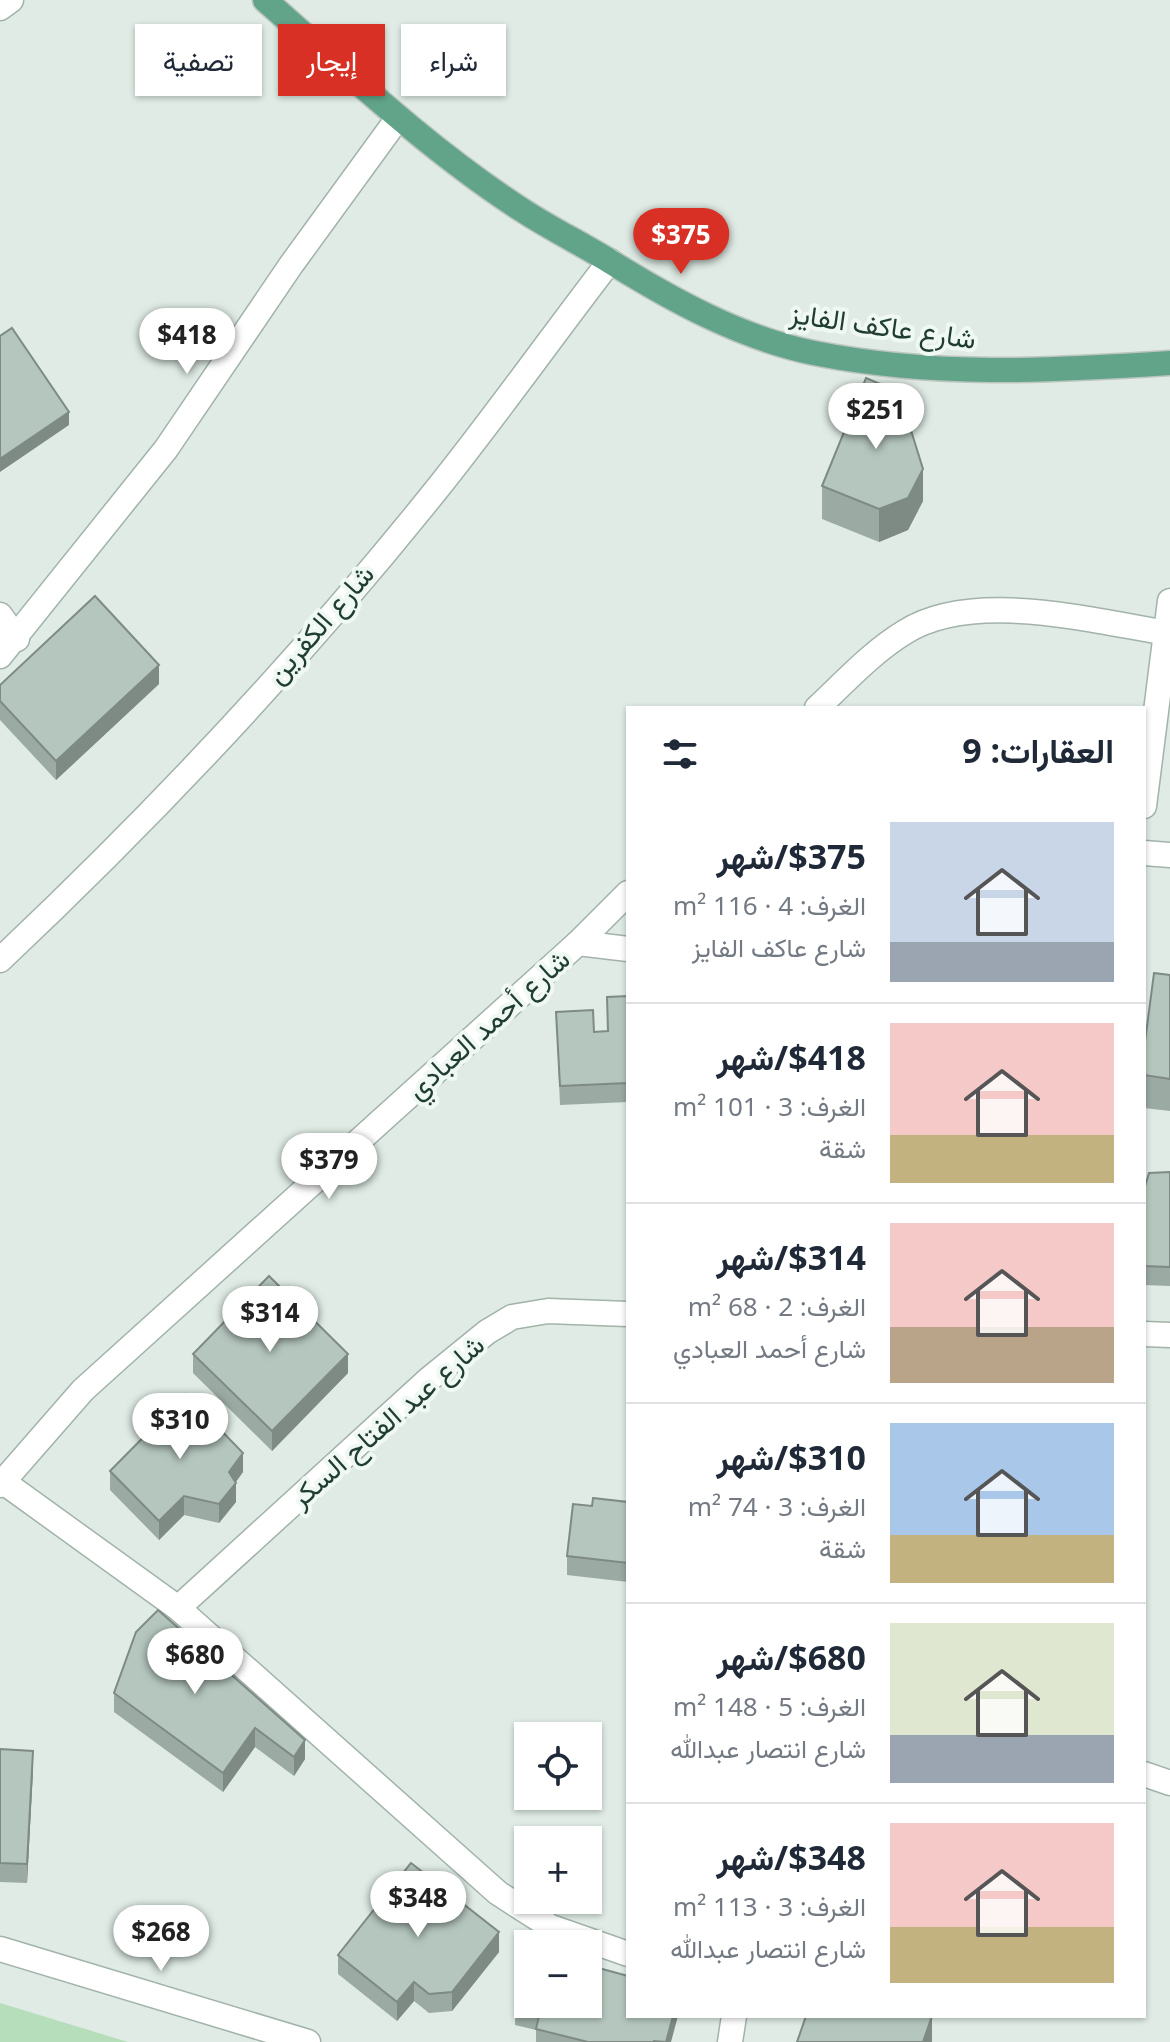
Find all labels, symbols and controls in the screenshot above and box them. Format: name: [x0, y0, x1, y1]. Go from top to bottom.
chip: تصفية: [135, 24, 262, 96]
chip: إيجار: [278, 24, 385, 96]
chip: شراء: [401, 24, 506, 96]
pin: $375: [634, 208, 728, 276]
text: $375: [651, 216, 711, 252]
street label: شارع عاكف الفايز: [786, 293, 979, 358]
pin: $418: [140, 308, 234, 376]
text: $418: [157, 316, 217, 352]
pin: $251: [829, 383, 923, 451]
text: $251: [846, 391, 906, 427]
street label: شارع الكفرين: [257, 555, 383, 692]
text: العقارات: 9: [962, 727, 1114, 773]
icon: filters: [658, 732, 702, 776]
text: $375/شهر: [717, 833, 866, 879]
icon: home: [954, 854, 1050, 950]
text: الغرف: 4 · 116 m²: [673, 887, 866, 923]
text: شارع عاكف الفايز: [692, 929, 866, 965]
street label: شارع أحمد العبادي: [397, 940, 581, 1111]
text: $418/شهر: [717, 1034, 866, 1080]
icon: home: [954, 1055, 1050, 1151]
text: الغرف: 3 · 101 m²: [673, 1088, 866, 1124]
text: شقة: [819, 1130, 866, 1166]
pin: $379: [282, 1133, 376, 1201]
text: $379: [299, 1141, 359, 1177]
text: $314/شهر: [717, 1234, 866, 1280]
icon: home: [954, 1255, 1050, 1351]
pin: $314: [223, 1286, 317, 1354]
text: الغرف: 2 · 68 m²: [688, 1288, 866, 1324]
text: $314: [240, 1294, 300, 1330]
street label: شارع عبد الفتاح السكر: [280, 1325, 492, 1517]
text: شارع أحمد العبادي: [673, 1330, 866, 1366]
pin: $310: [133, 1393, 227, 1461]
text: $310: [150, 1401, 210, 1437]
text: $310/شهر: [717, 1434, 866, 1480]
icon: home: [954, 1455, 1050, 1551]
text: الغرف: 3 · 74 m²: [688, 1488, 866, 1524]
text: شقة: [819, 1530, 866, 1566]
pin: $680: [148, 1628, 242, 1696]
text: $680/شهر: [717, 1634, 866, 1680]
text: $680: [165, 1636, 225, 1672]
icon: home: [954, 1655, 1050, 1751]
text: الغرف: 5 · 148 m²: [673, 1688, 866, 1724]
map controls: [514, 1722, 602, 2018]
button: locate: [514, 1722, 602, 1810]
text: شارع انتصار عبدالله: [670, 1730, 866, 1766]
button: +: [514, 1826, 602, 1914]
text: $348/شهر: [717, 1834, 866, 1880]
icon: home: [954, 1855, 1050, 1951]
pin: $348: [371, 1871, 465, 1939]
text: $348: [388, 1879, 448, 1915]
text: الغرف: 3 · 113 m²: [673, 1888, 866, 1924]
pin: $268: [114, 1905, 208, 1973]
text: $268: [131, 1913, 191, 1949]
button: −: [514, 1930, 602, 2018]
text: شارع انتصار عبدالله: [670, 1930, 866, 1966]

